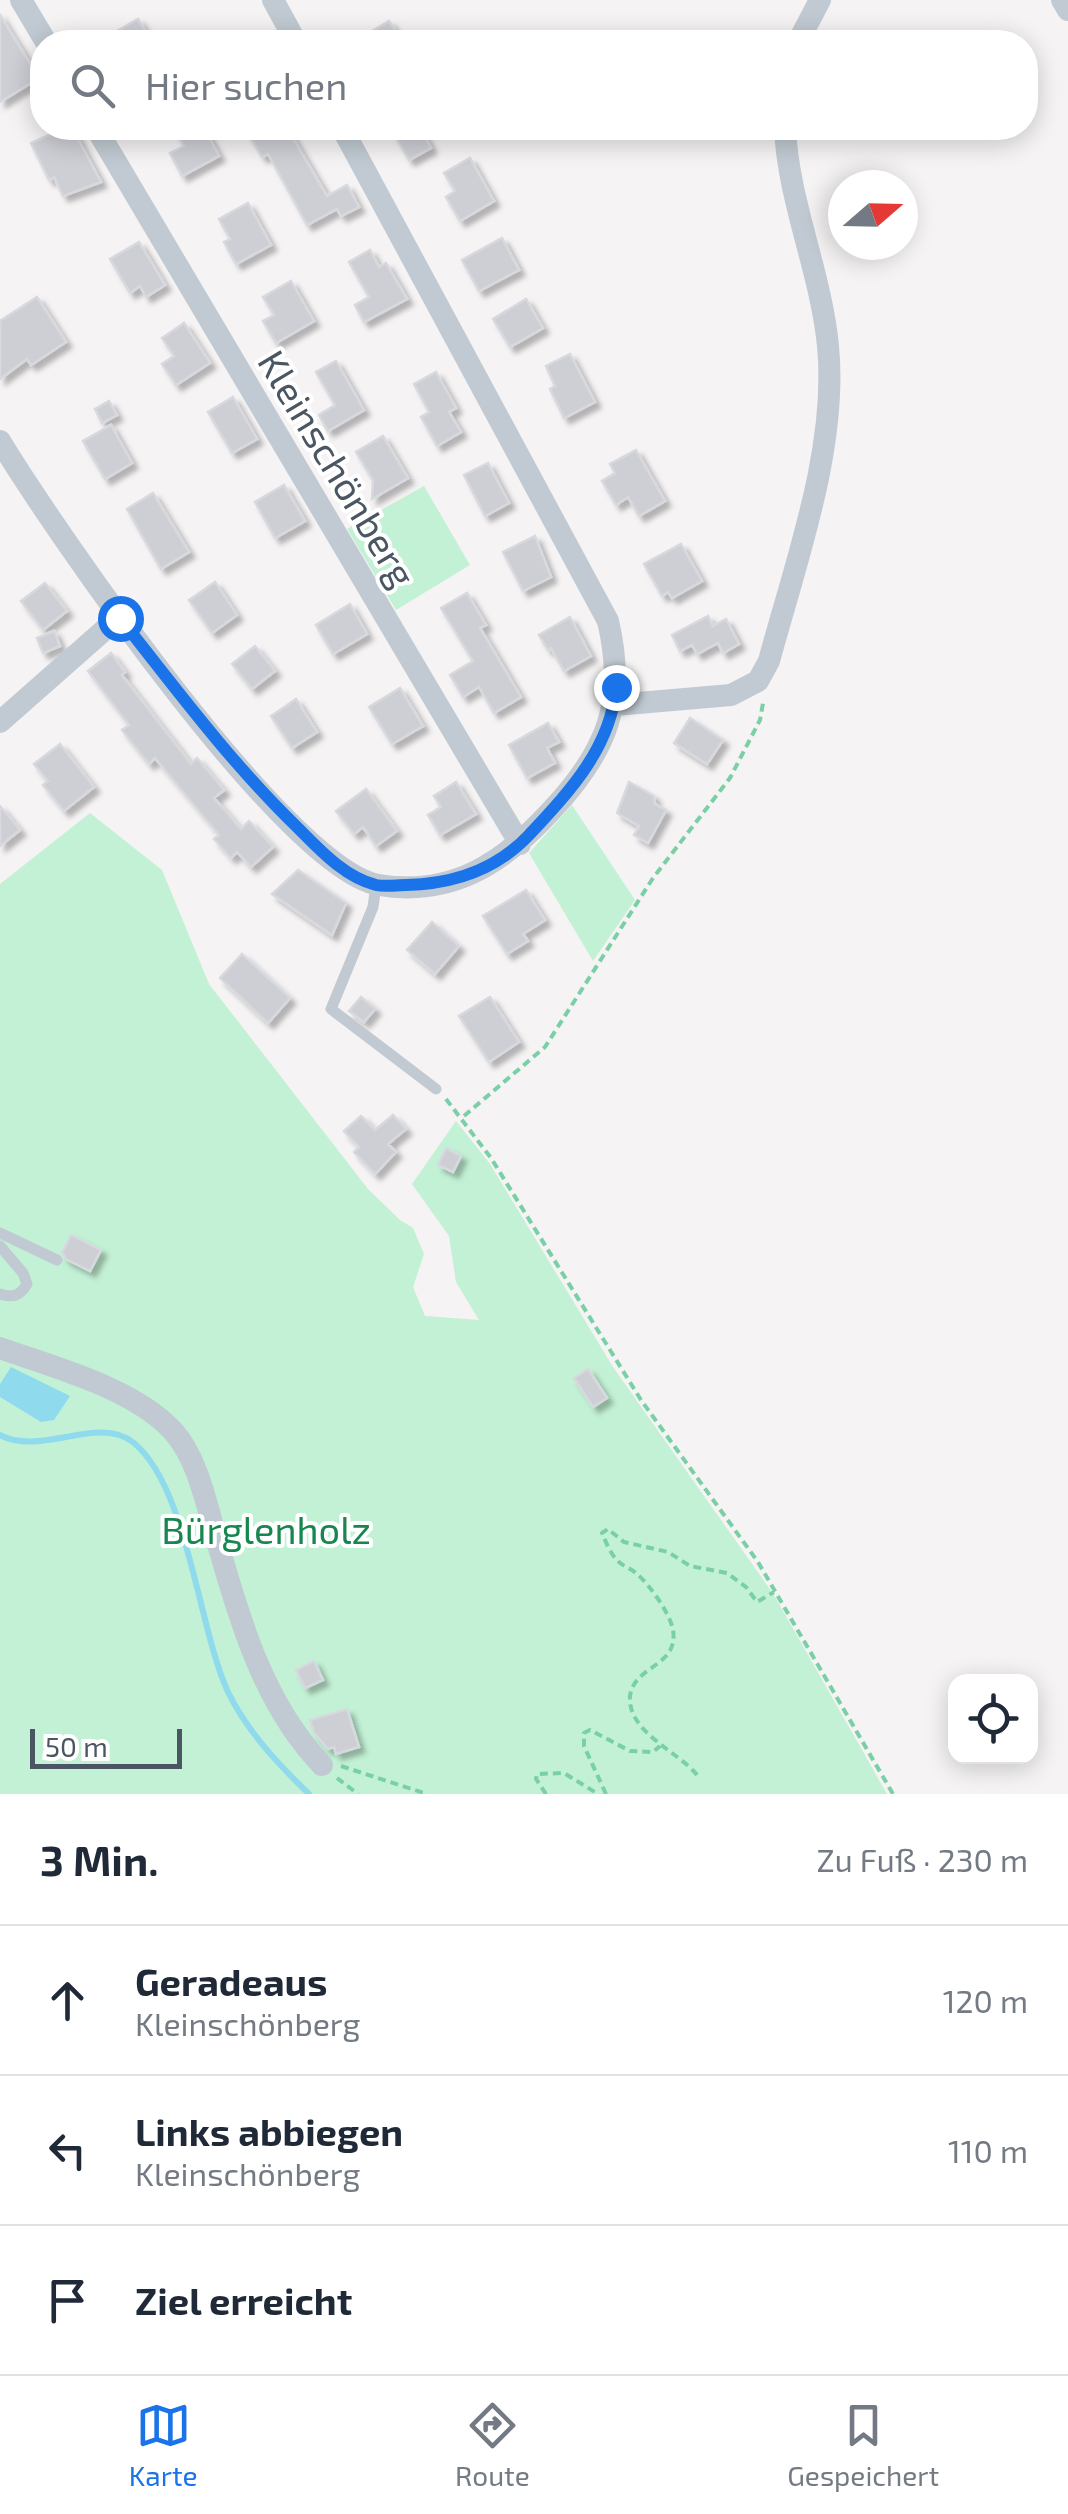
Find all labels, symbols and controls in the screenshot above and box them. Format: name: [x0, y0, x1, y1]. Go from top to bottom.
search box: [30, 30, 1038, 140]
icon: search: [65, 58, 120, 113]
text: Hier suchen: [145, 62, 347, 108]
north arrow: [828, 170, 918, 260]
street label: Kleinschönberg: [249, 341, 427, 595]
route start: [98, 596, 144, 642]
route end: [594, 665, 640, 711]
park label: Bürglenholz: [161, 1506, 371, 1552]
map controls: [948, 1674, 1038, 1764]
button: locate: [948, 1674, 1038, 1764]
scale bar: [30, 1724, 182, 1768]
text: 50 m: [45, 1729, 108, 1763]
text: 3 Min.: [40, 1834, 158, 1884]
text: Zu Fuß · 230 m: [816, 1840, 1028, 1878]
text: Geradeaus: [135, 1958, 327, 2004]
icon: ahead: [40, 1973, 95, 2028]
text: 120 m: [943, 1981, 1028, 2019]
text: Kleinschönberg: [135, 2004, 360, 2042]
text: Links abbiegen: [135, 2108, 403, 2154]
icon: left: [40, 2123, 95, 2178]
text: 110 m: [948, 2131, 1028, 2169]
text: Kleinschönberg: [135, 2154, 360, 2192]
icon: arrive: [40, 2273, 95, 2328]
text: Ziel erreicht: [135, 2277, 352, 2323]
tab: Karte: [129, 2398, 198, 2492]
tab: Route: [455, 2398, 530, 2492]
tab: Gespeichert: [787, 2398, 939, 2492]

